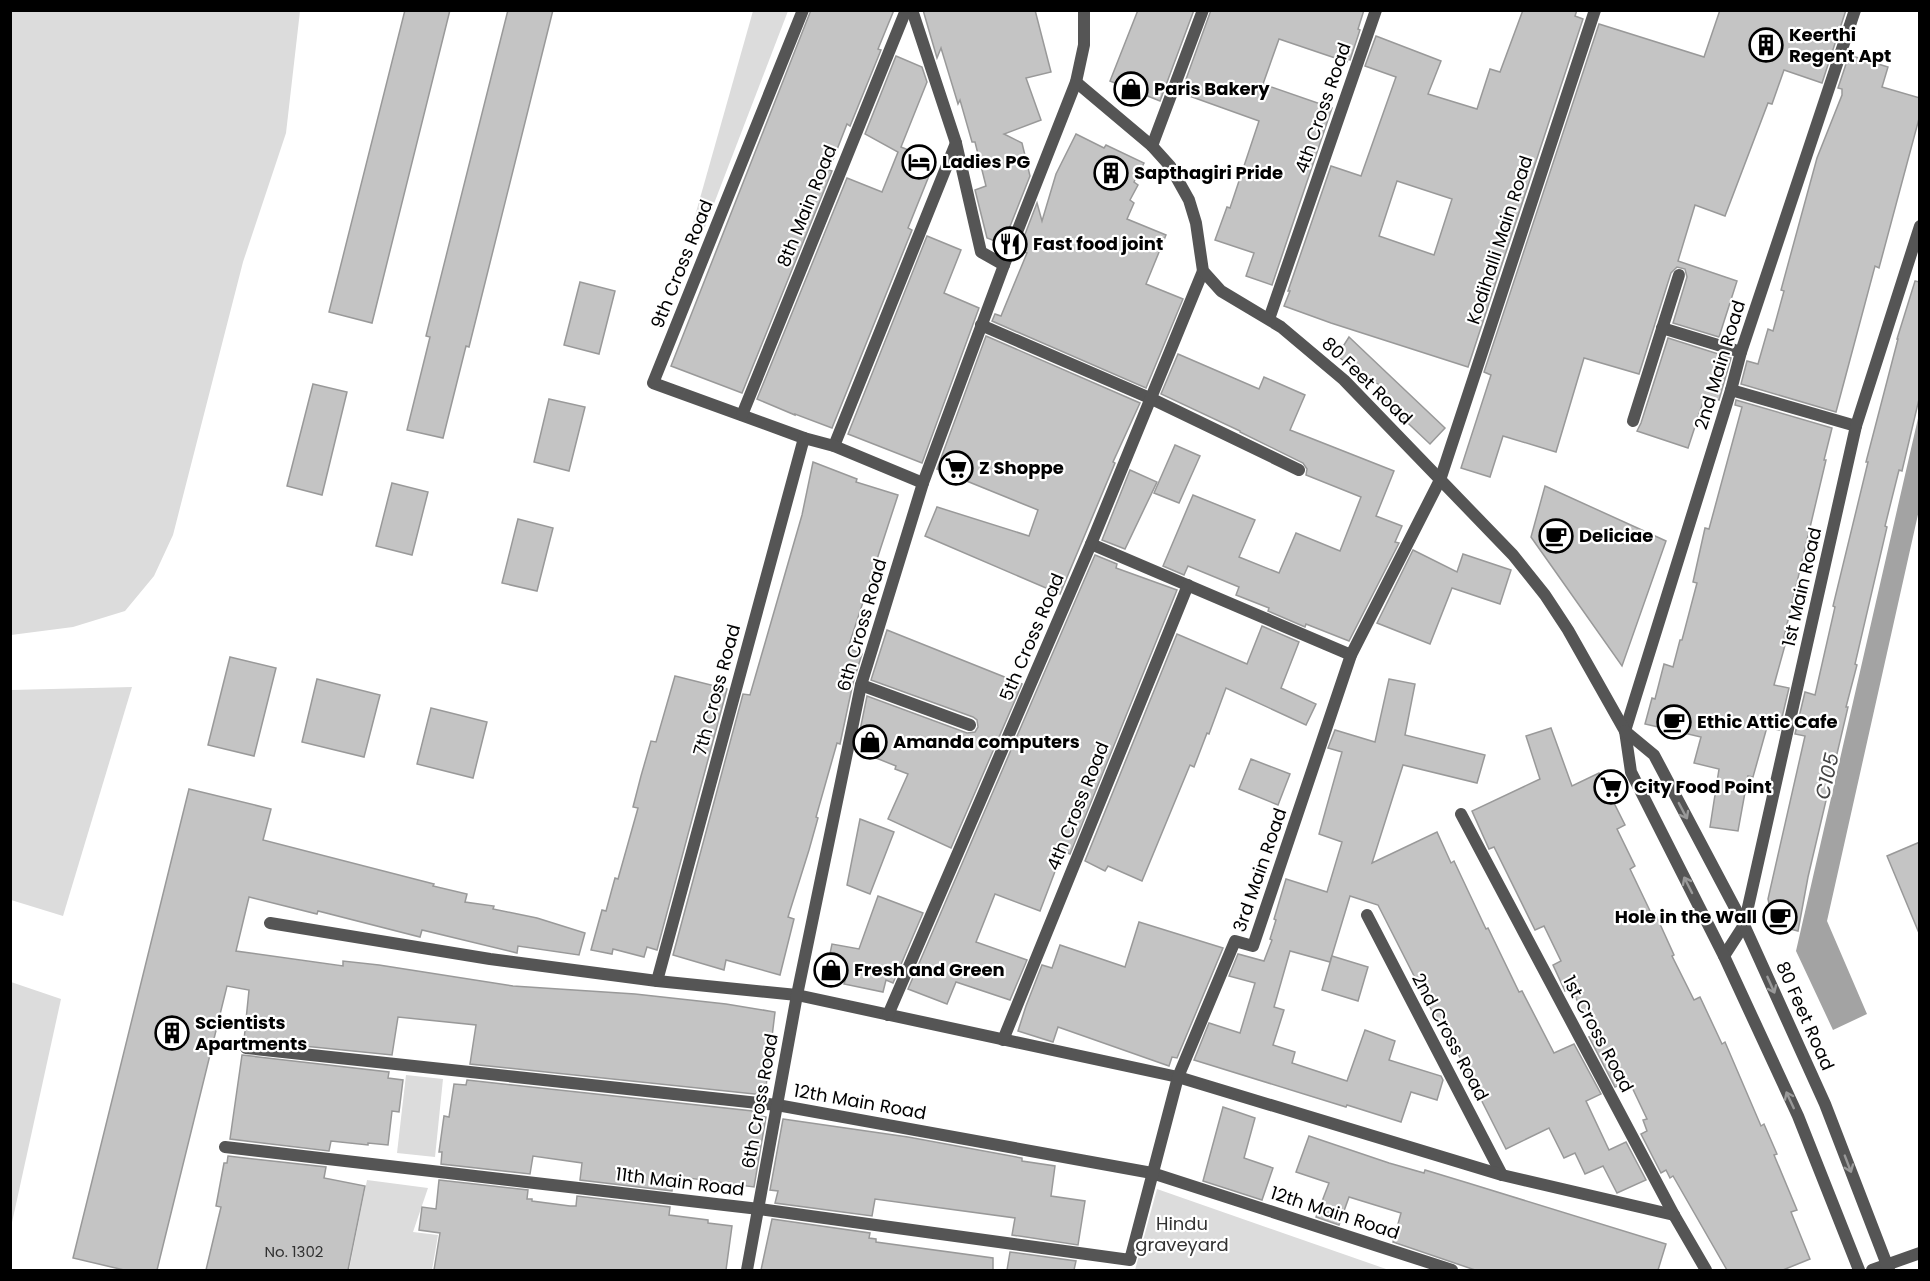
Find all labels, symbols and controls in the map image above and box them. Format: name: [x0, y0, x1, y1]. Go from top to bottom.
place label: Keerthi Regent Apt: [1789, 22, 1891, 68]
building icon: Keerthi Regent Apt: [1748, 27, 1784, 63]
street label: 4th Cross Road: [1288, 39, 1357, 177]
shop icon: Paris Bakery: [1113, 71, 1149, 107]
place label: Paris Bakery: [1154, 76, 1270, 101]
street label: 8th Main Road: [771, 141, 842, 271]
hotel icon: Ladies PG: [901, 144, 937, 180]
place label: Ladies PG: [942, 149, 1031, 174]
street label: Kodihalli Main Road: [1460, 152, 1539, 327]
building icon: Sapthagiri Pride: [1093, 155, 1129, 191]
place label: Sapthagiri Pride: [1134, 160, 1283, 185]
street label: 9th Cross Road: [644, 196, 719, 332]
restaurant icon: Fast food joint: [992, 226, 1028, 262]
place label: Fast food joint: [1033, 231, 1163, 256]
street label: 2nd Main Road: [1688, 297, 1751, 433]
street label: 80 Feet Road: [1317, 331, 1418, 430]
supermarket icon: Z Shoppe: [938, 450, 974, 486]
place label: Z Shoppe: [979, 455, 1064, 480]
cafe icon: Deliciae: [1538, 518, 1574, 554]
place label: Deliciae: [1579, 523, 1653, 548]
street label: 1st Main Road: [1776, 525, 1827, 649]
street label: 6th Cross Road: [831, 556, 892, 694]
street label: 5th Cross Road: [993, 569, 1070, 705]
street label: 7th Cross Road: [687, 621, 746, 758]
cafe icon: Ethic Attic Cafe: [1656, 704, 1692, 740]
place label: Ethic Attic Cafe: [1697, 709, 1838, 734]
shop icon: Amanda computers: [852, 724, 888, 760]
place label: Amanda computers: [893, 729, 1080, 754]
street label: 4th Cross Road: [1040, 738, 1115, 874]
water label: C105: [1808, 750, 1846, 802]
supermarket icon: City Food Point: [1593, 769, 1629, 805]
place label: City Food Point: [1634, 774, 1772, 799]
one-way arrow: [1678, 801, 1689, 819]
street label: 3rd Main Road: [1227, 805, 1292, 935]
one-way arrow: [1682, 877, 1694, 895]
cafe icon: Hole in the Wall: [1762, 899, 1798, 935]
place label: Hole in the Wall: [1615, 904, 1757, 929]
shop icon: Fresh and Green: [813, 952, 849, 988]
place label: Fresh and Green: [854, 957, 1005, 982]
street label: 80 Feet Road: [1770, 957, 1841, 1074]
street label: 2nd Cross Road: [1406, 968, 1495, 1105]
street label: 1st Cross Road: [1557, 971, 1640, 1097]
one-way arrow: [1765, 975, 1777, 993]
place label: Scientists Apartments: [195, 1010, 307, 1056]
building icon: Scientists Apartments: [154, 1015, 190, 1051]
street label: 6th Cross Road: [735, 1031, 784, 1170]
street label: 12th Main Road: [792, 1078, 928, 1125]
one-way arrow: [1784, 1091, 1796, 1109]
one-way arrow: [1843, 1154, 1854, 1172]
street label: 11th Main Road: [614, 1161, 746, 1202]
street label: 12th Main Road: [1267, 1180, 1403, 1245]
park label: Hindu graveyard: [1135, 1211, 1229, 1257]
house number: No. 1302: [265, 1241, 323, 1262]

